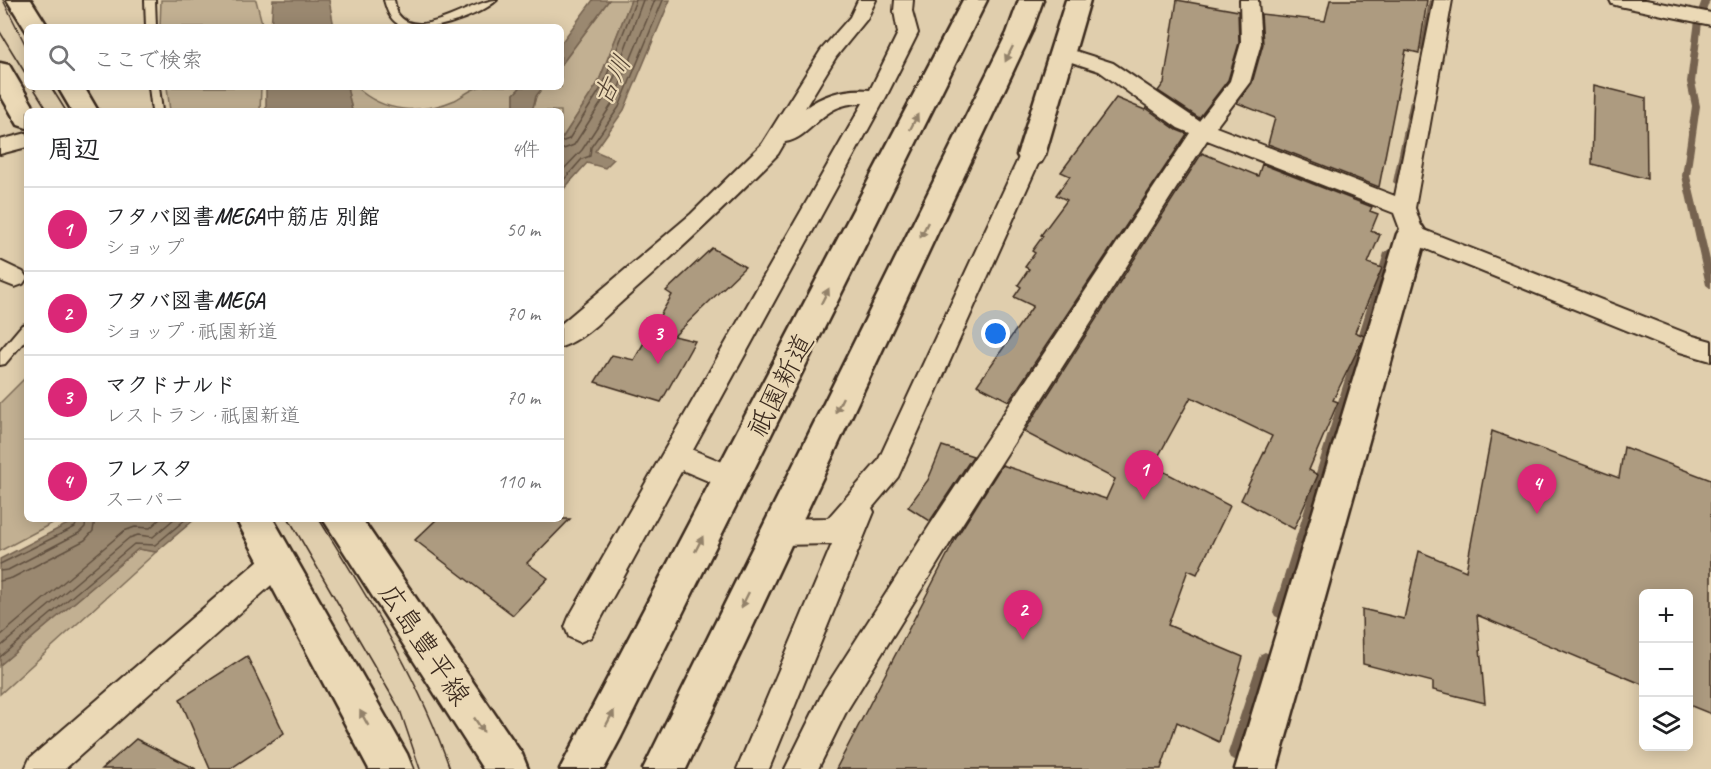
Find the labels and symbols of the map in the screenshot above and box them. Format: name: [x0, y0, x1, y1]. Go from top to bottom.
one-way arrow: [1004, 45, 1014, 63]
water label: 古川: [585, 49, 639, 111]
one-way arrow: [909, 113, 919, 130]
one-way arrow: [919, 221, 929, 238]
one-way arrow: [821, 287, 830, 304]
pin: 3: [638, 314, 678, 364]
your location: [981, 319, 1010, 348]
street label: 祇園新道: [739, 327, 821, 443]
one-way arrow: [835, 397, 844, 414]
pin: 1: [1124, 450, 1164, 500]
pin: 4: [1518, 464, 1556, 514]
one-way arrow: [694, 536, 703, 553]
street label: 広島豊平線: [371, 576, 479, 712]
pin: 2: [1004, 590, 1042, 640]
one-way arrow: [741, 591, 750, 608]
one-way arrow: [605, 709, 615, 726]
one-way arrow: [358, 710, 369, 726]
one-way arrow: [473, 716, 485, 732]

